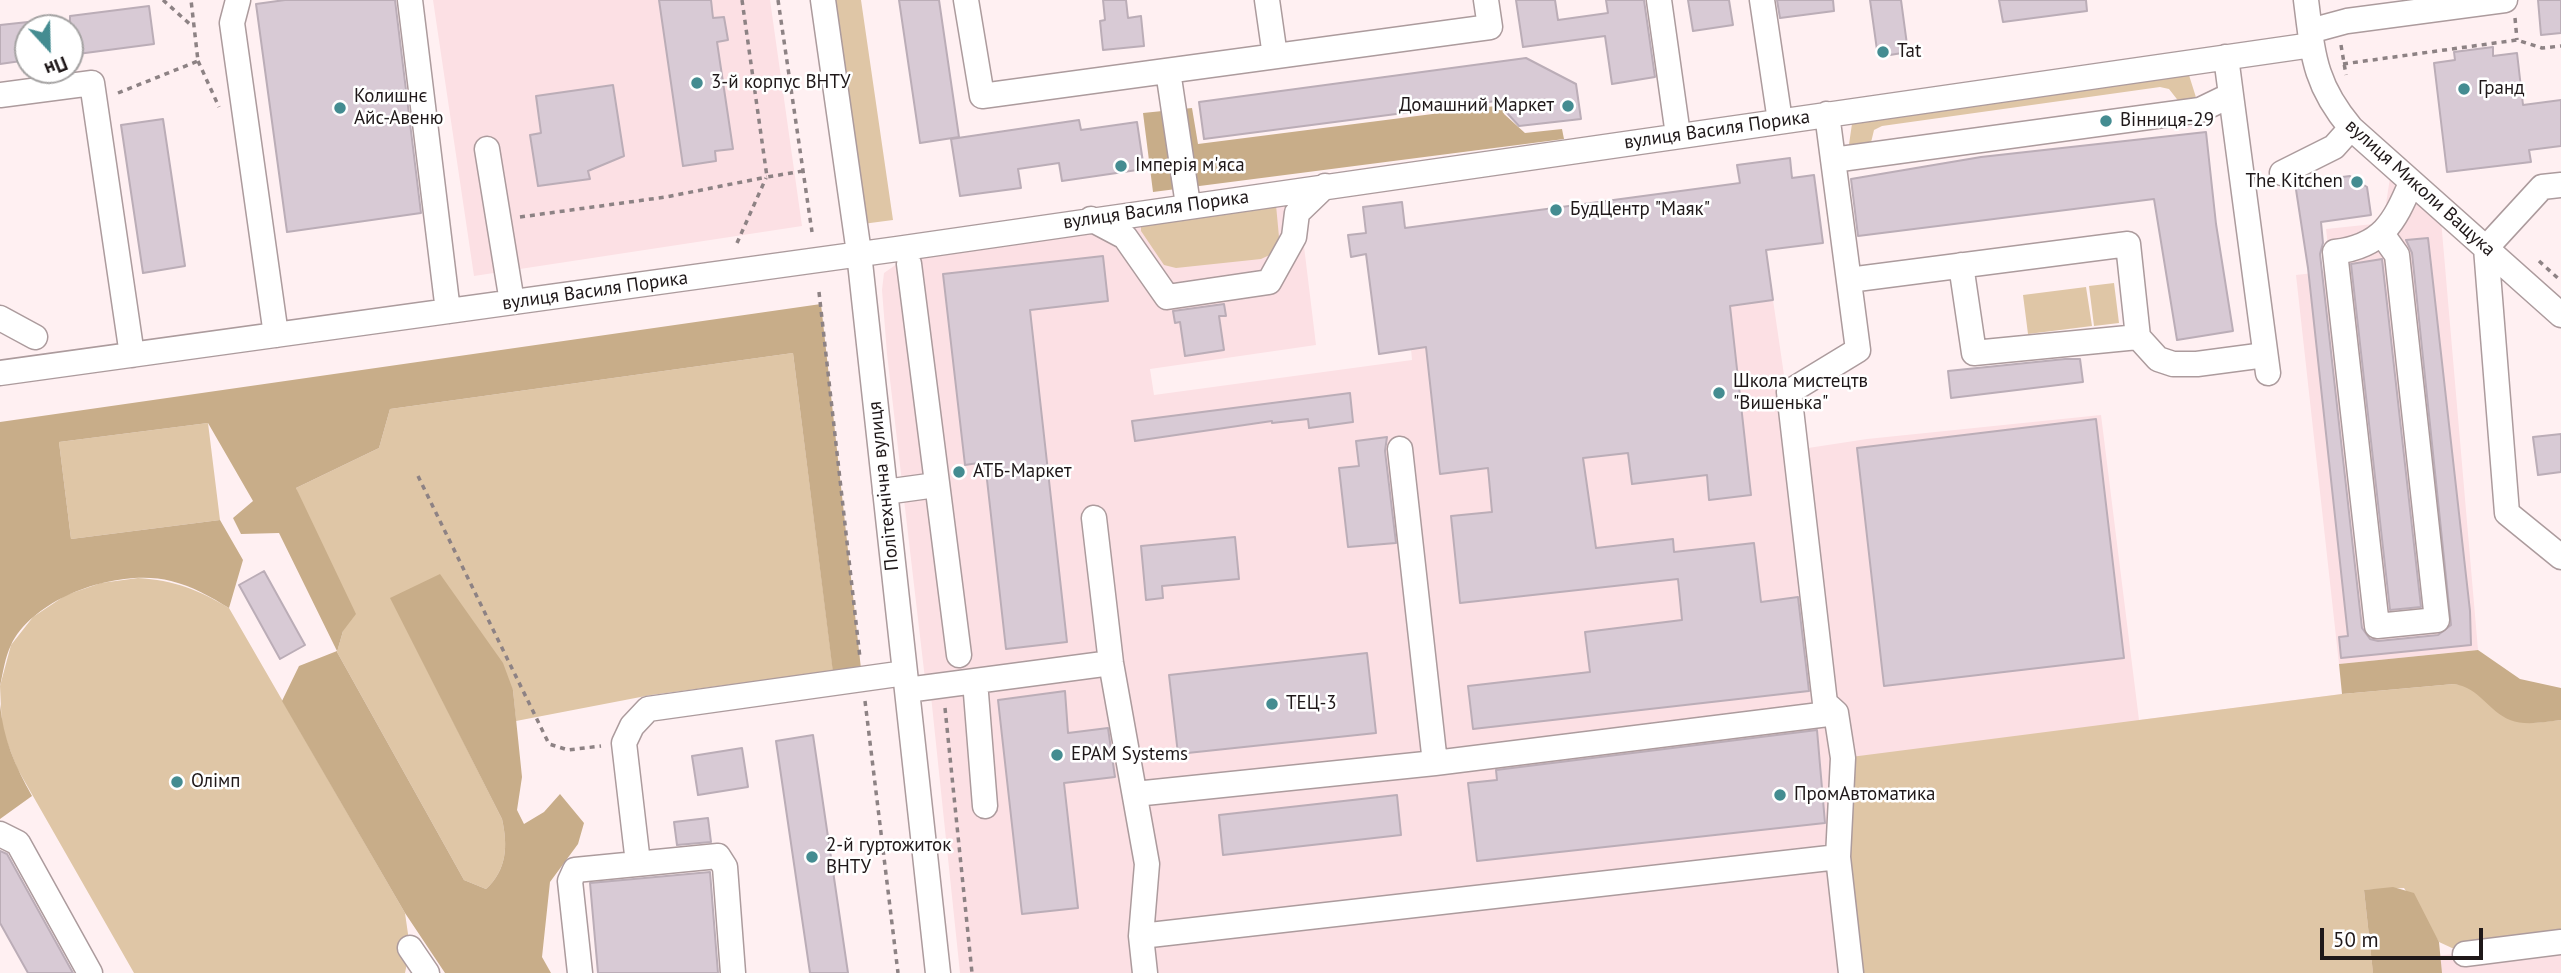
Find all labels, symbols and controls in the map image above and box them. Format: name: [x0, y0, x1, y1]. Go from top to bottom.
north arrow: [14, 14, 84, 84]
place label: Tat: [1897, 41, 1921, 63]
marker: Tat: [1875, 44, 1891, 60]
text: Пн: [41, 51, 71, 82]
place label: 3-й корпус ВНТУ: [711, 72, 851, 94]
marker: 3-й корпус ВНТУ: [689, 75, 705, 91]
place label: Гранд: [2478, 78, 2525, 100]
marker: Гранд: [2456, 81, 2472, 97]
place label: Колишнє Айс-Авеню: [354, 86, 443, 130]
place label: Домашний Маркет: [1399, 95, 1554, 117]
marker: Домашний Маркет: [1560, 98, 1576, 114]
marker: Колишнє Айс-Авеню: [332, 100, 348, 116]
street label: вулиця Василя Порика: [1623, 106, 1811, 154]
place label: Вінниця-29: [2120, 110, 2214, 132]
marker: Вінниця-29: [2098, 113, 2114, 129]
street label: вулиця Миколи Ващука: [2340, 115, 2500, 261]
place label: Імперія м'яса: [1135, 155, 1245, 177]
marker: Імперія м'яса: [1113, 158, 1129, 174]
place label: The Kitchen: [2245, 171, 2343, 193]
marker: The Kitchen: [2349, 174, 2365, 190]
street label: вулиця Василя Порика: [1062, 186, 1250, 234]
place label: БудЦентр "Маяк": [1570, 199, 1710, 221]
marker: БудЦентр "Маяк": [1548, 202, 1564, 218]
street label: вулиця Василя Порика: [501, 267, 689, 315]
place label: Школа мистецтв "Вишенька": [1733, 371, 1868, 415]
marker: Школа мистецтв "Вишенька": [1711, 385, 1727, 401]
street label: Політехнічна вулиця: [864, 400, 904, 572]
place label: АТБ-Маркет: [973, 461, 1071, 483]
marker: АТБ-Маркет: [951, 464, 967, 480]
place label: ТЕЦ-3: [1286, 693, 1337, 715]
marker: ТЕЦ-3: [1264, 696, 1280, 712]
place label: EPAM Systems: [1071, 744, 1188, 766]
marker: EPAM Systems: [1049, 747, 1065, 763]
place label: Олімп: [191, 771, 240, 793]
marker: Олімп: [169, 774, 185, 790]
place label: ПромАвтоматика: [1794, 784, 1935, 806]
marker: ПромАвтоматика: [1772, 787, 1788, 803]
place label: 2-й гуртожиток ВНТУ: [826, 835, 951, 879]
marker: 2-й гуртожиток ВНТУ: [804, 849, 820, 865]
scale bar: [2323, 914, 2486, 958]
text: 50 m: [2333, 926, 2379, 953]

